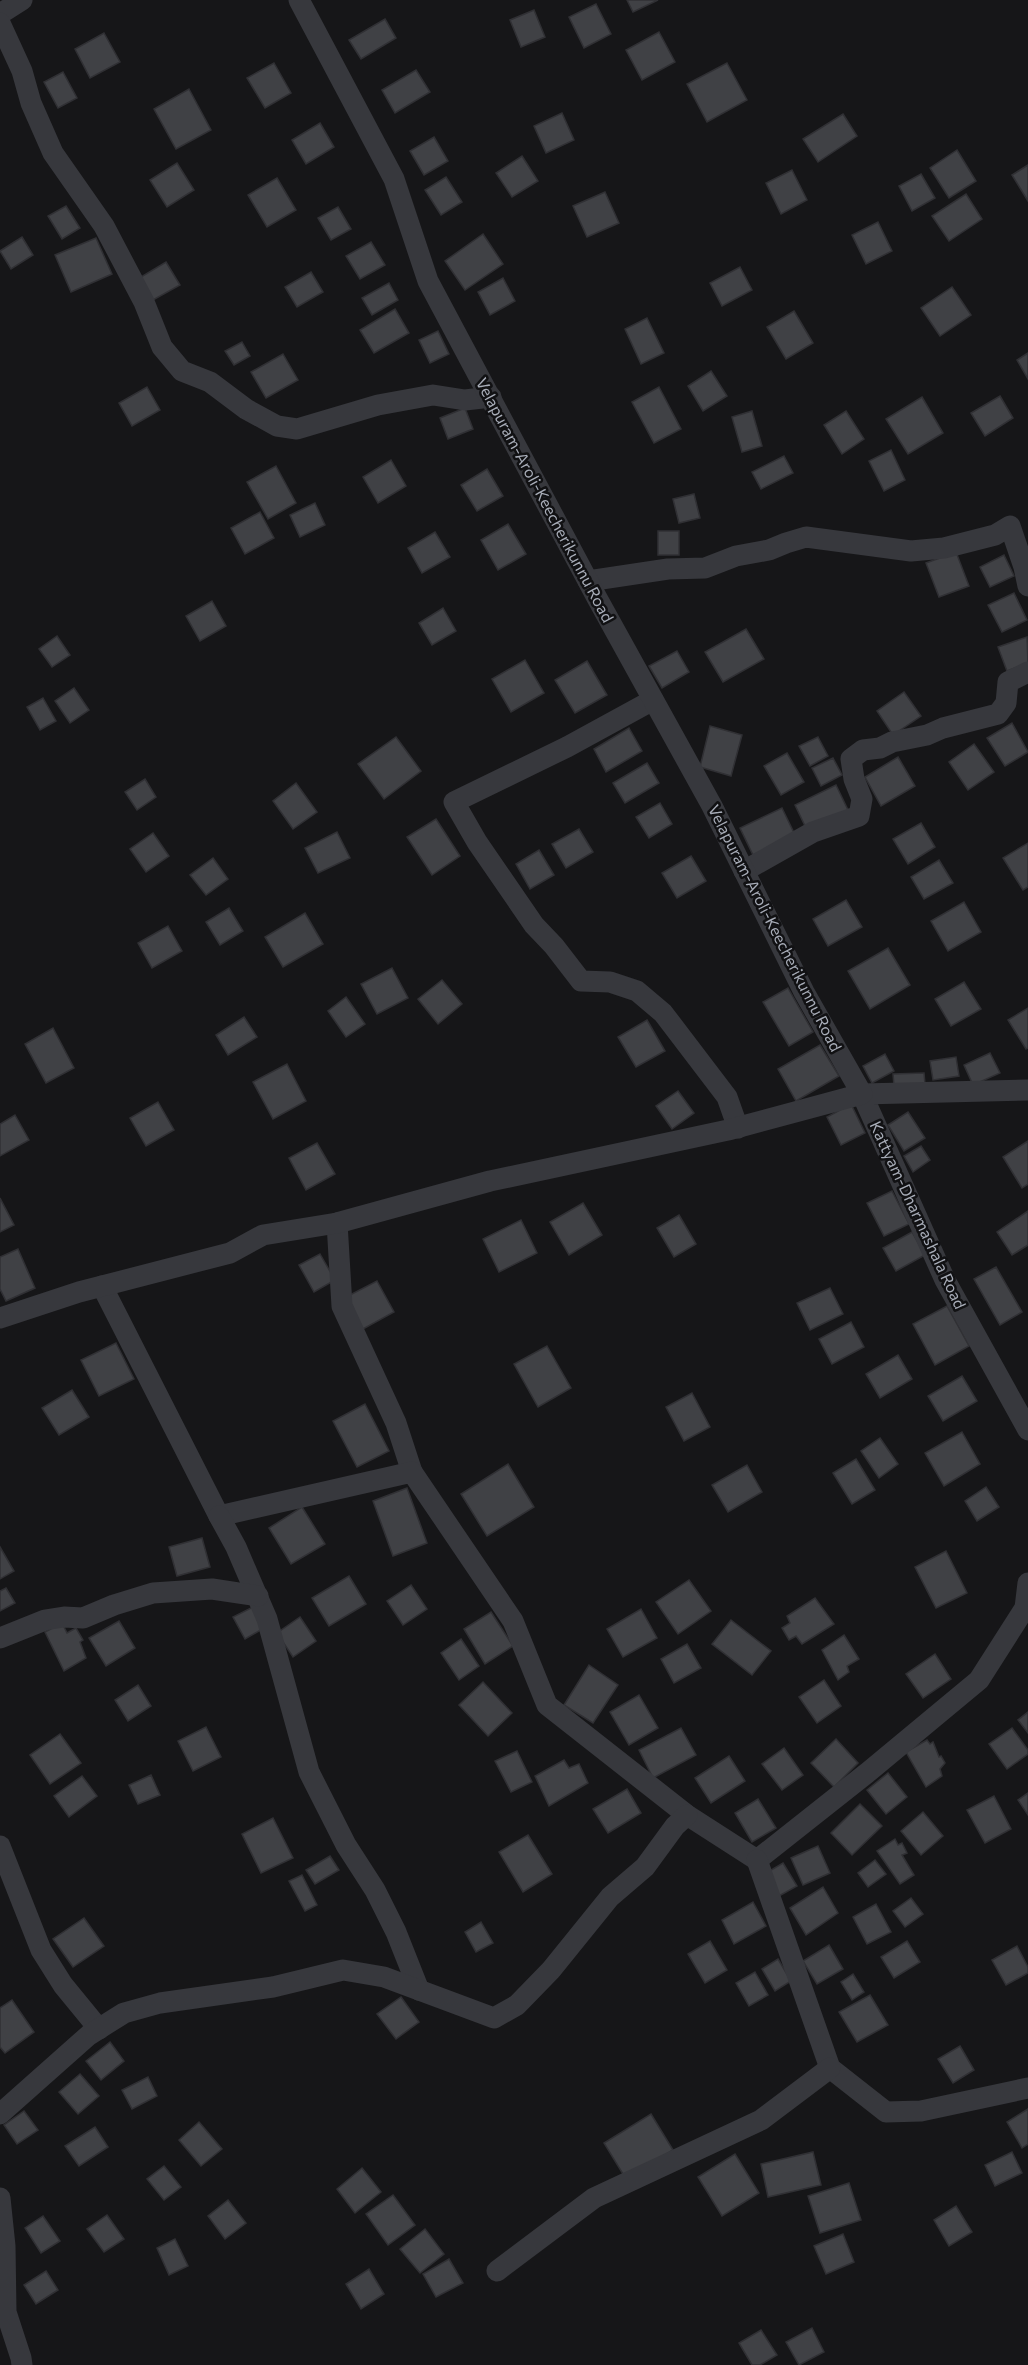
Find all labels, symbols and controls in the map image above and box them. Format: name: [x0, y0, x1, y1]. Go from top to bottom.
street label: Velapuram-Aroli-Keecherikunnu Road: [473, 374, 618, 625]
street label: Velapuram-Aroli-Keecherikunnu Road: [705, 801, 846, 1054]
street label: Kattyam-Dharmashala Road: [866, 1118, 970, 1312]

